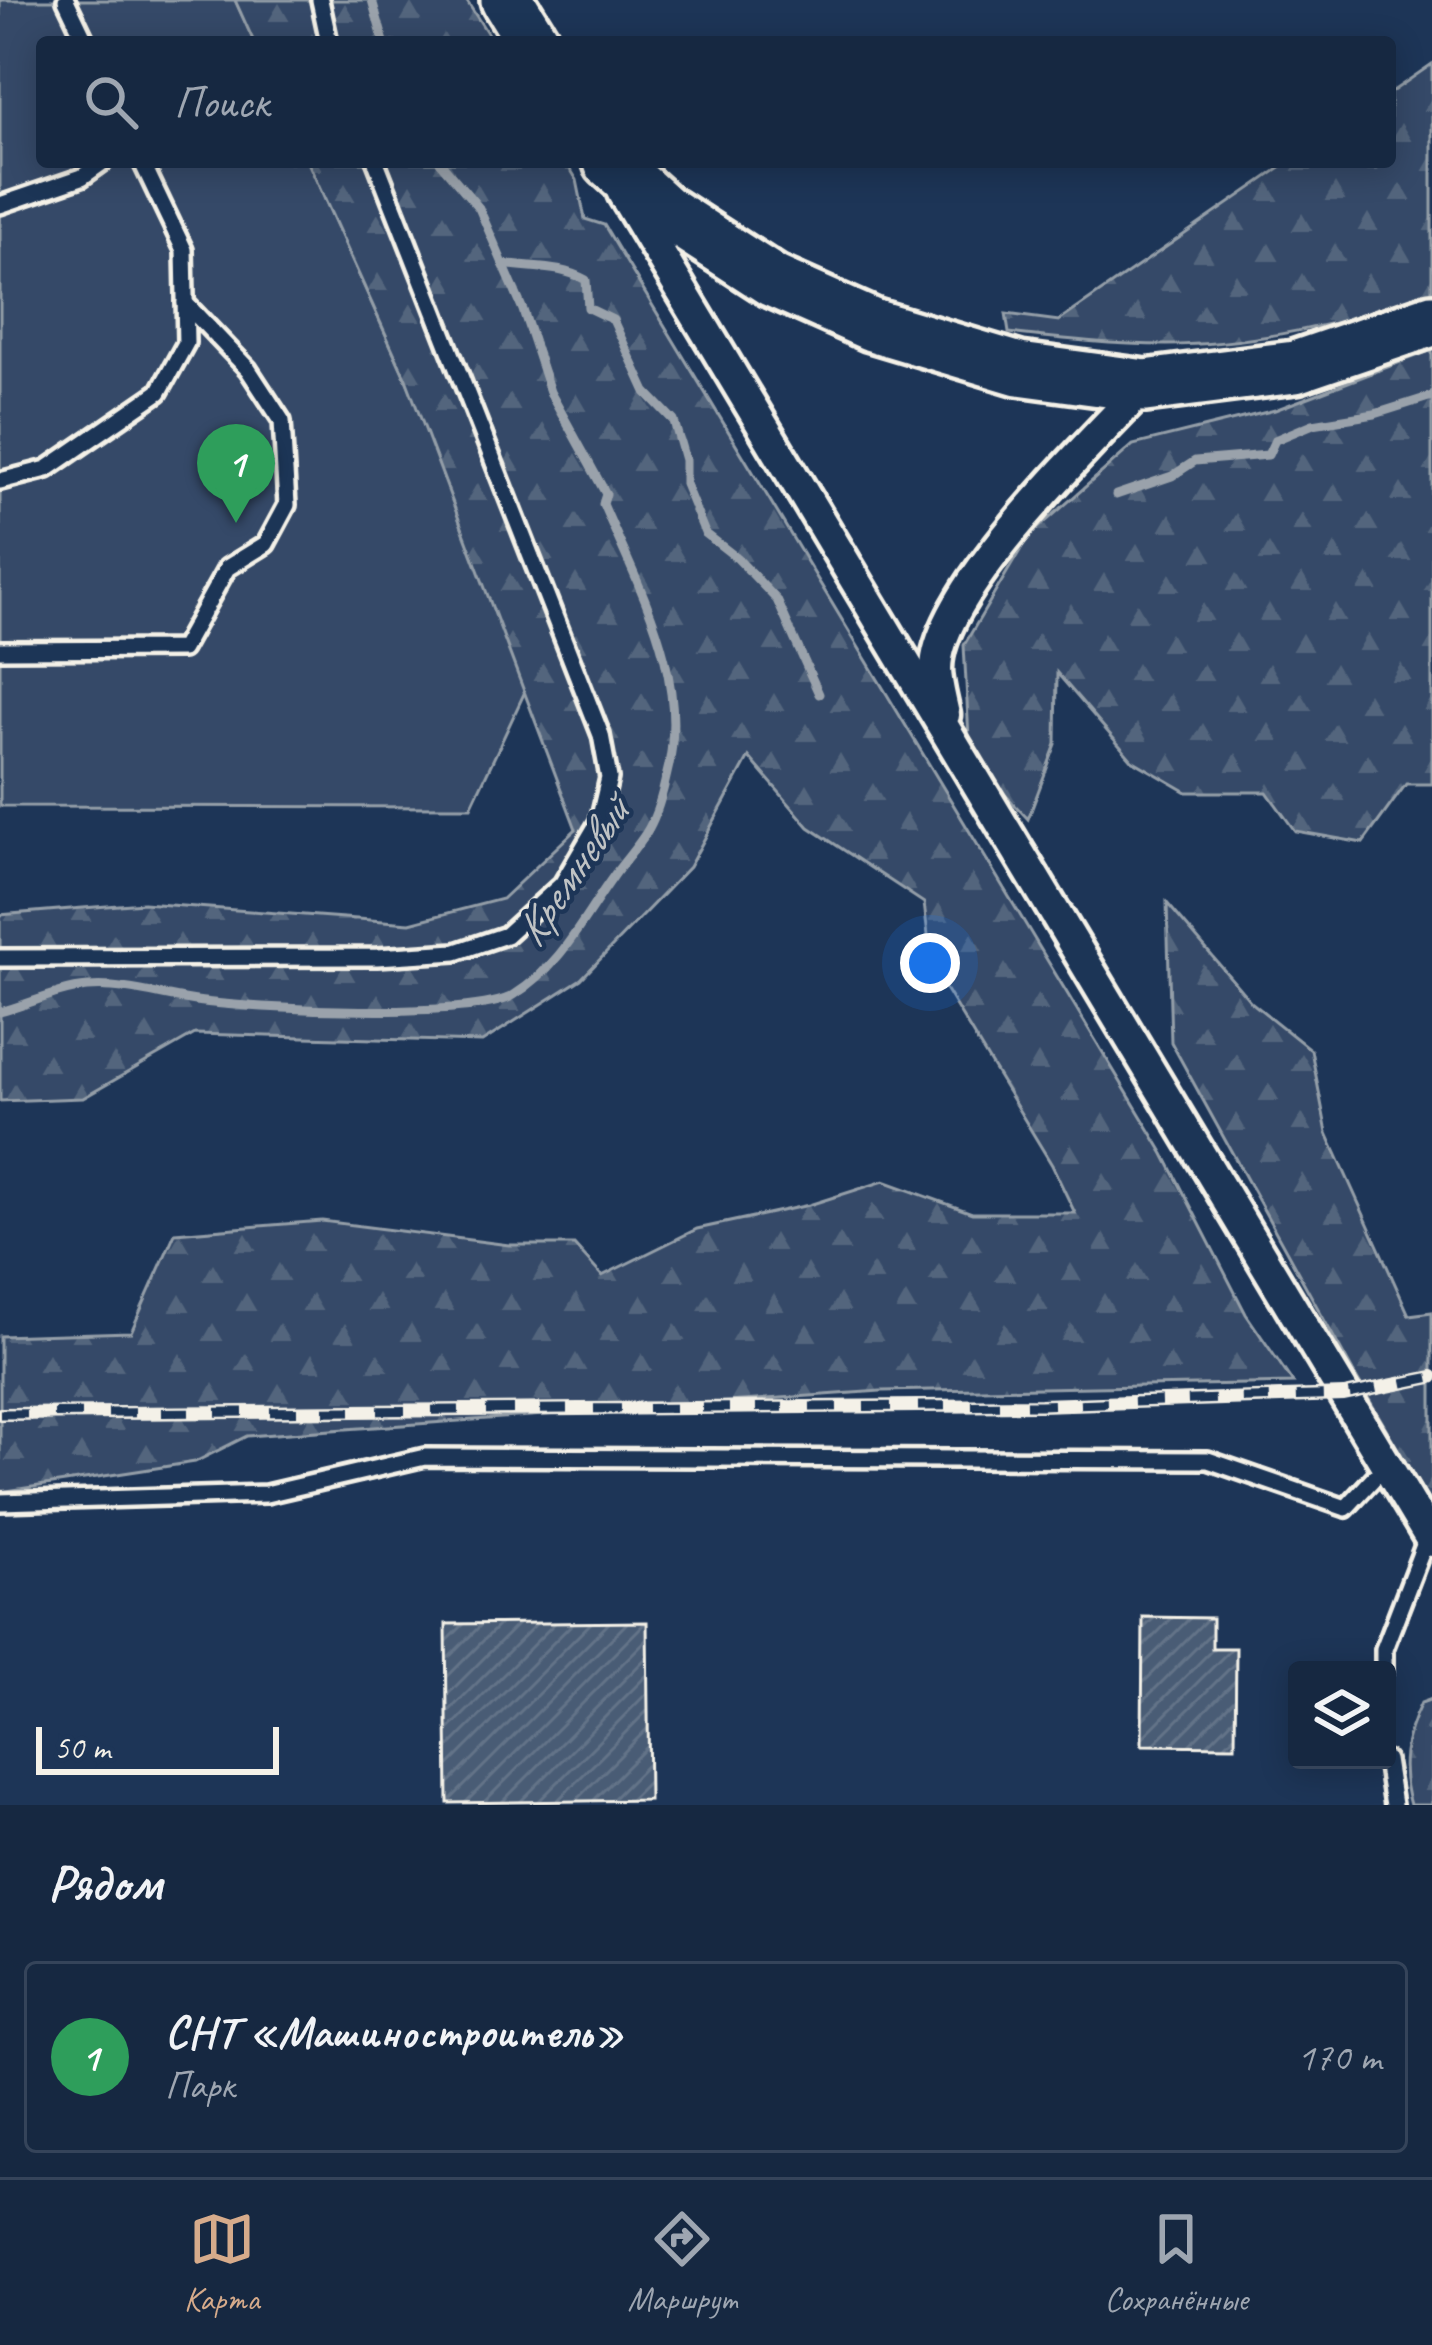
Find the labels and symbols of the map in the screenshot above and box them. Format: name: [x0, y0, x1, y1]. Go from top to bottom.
pin: 1: [197, 424, 275, 523]
water label: Кремневый: [502, 780, 647, 957]
your location: [900, 933, 960, 993]
scale bar: [36, 1721, 279, 1774]

